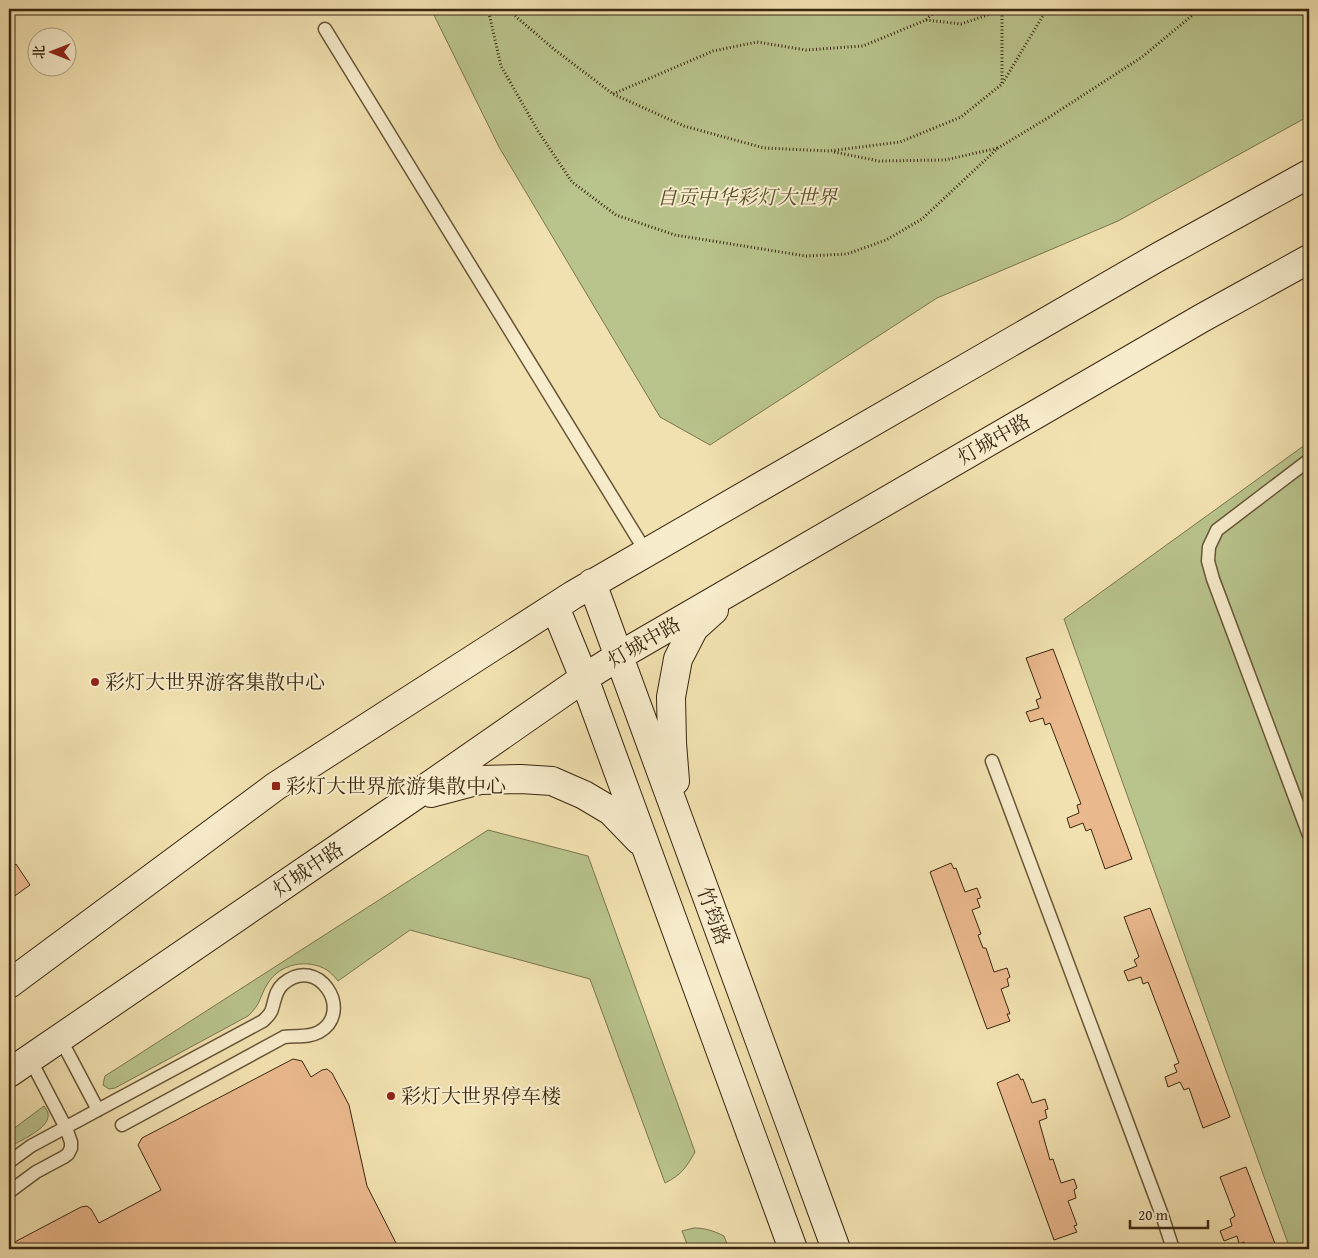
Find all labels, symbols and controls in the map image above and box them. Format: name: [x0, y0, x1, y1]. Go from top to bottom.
north arrow: [28, 28, 78, 78]
text: 北: [29, 45, 49, 59]
park label: 自贡中华彩灯大世界: [657, 182, 839, 211]
street label: 灯城中路: [952, 406, 1036, 471]
street label: 灯城中路: [602, 609, 686, 674]
place label: 彩灯大世界游客集散中心: [105, 667, 325, 696]
marker: 彩灯大世界游客集散中心: [89, 676, 101, 688]
place label: 彩灯大世界旅游集散中心: [286, 771, 506, 800]
marker: 彩灯大世界旅游集散中心: [270, 780, 282, 792]
street label: 灯城中路: [266, 834, 349, 903]
street label: 竹筠路: [691, 883, 738, 949]
place label: 彩灯大世界停车楼: [401, 1081, 561, 1110]
marker: 彩灯大世界停车楼: [385, 1090, 397, 1102]
scale bar: [1130, 1198, 1208, 1230]
text: 20 m: [1138, 1204, 1169, 1225]

